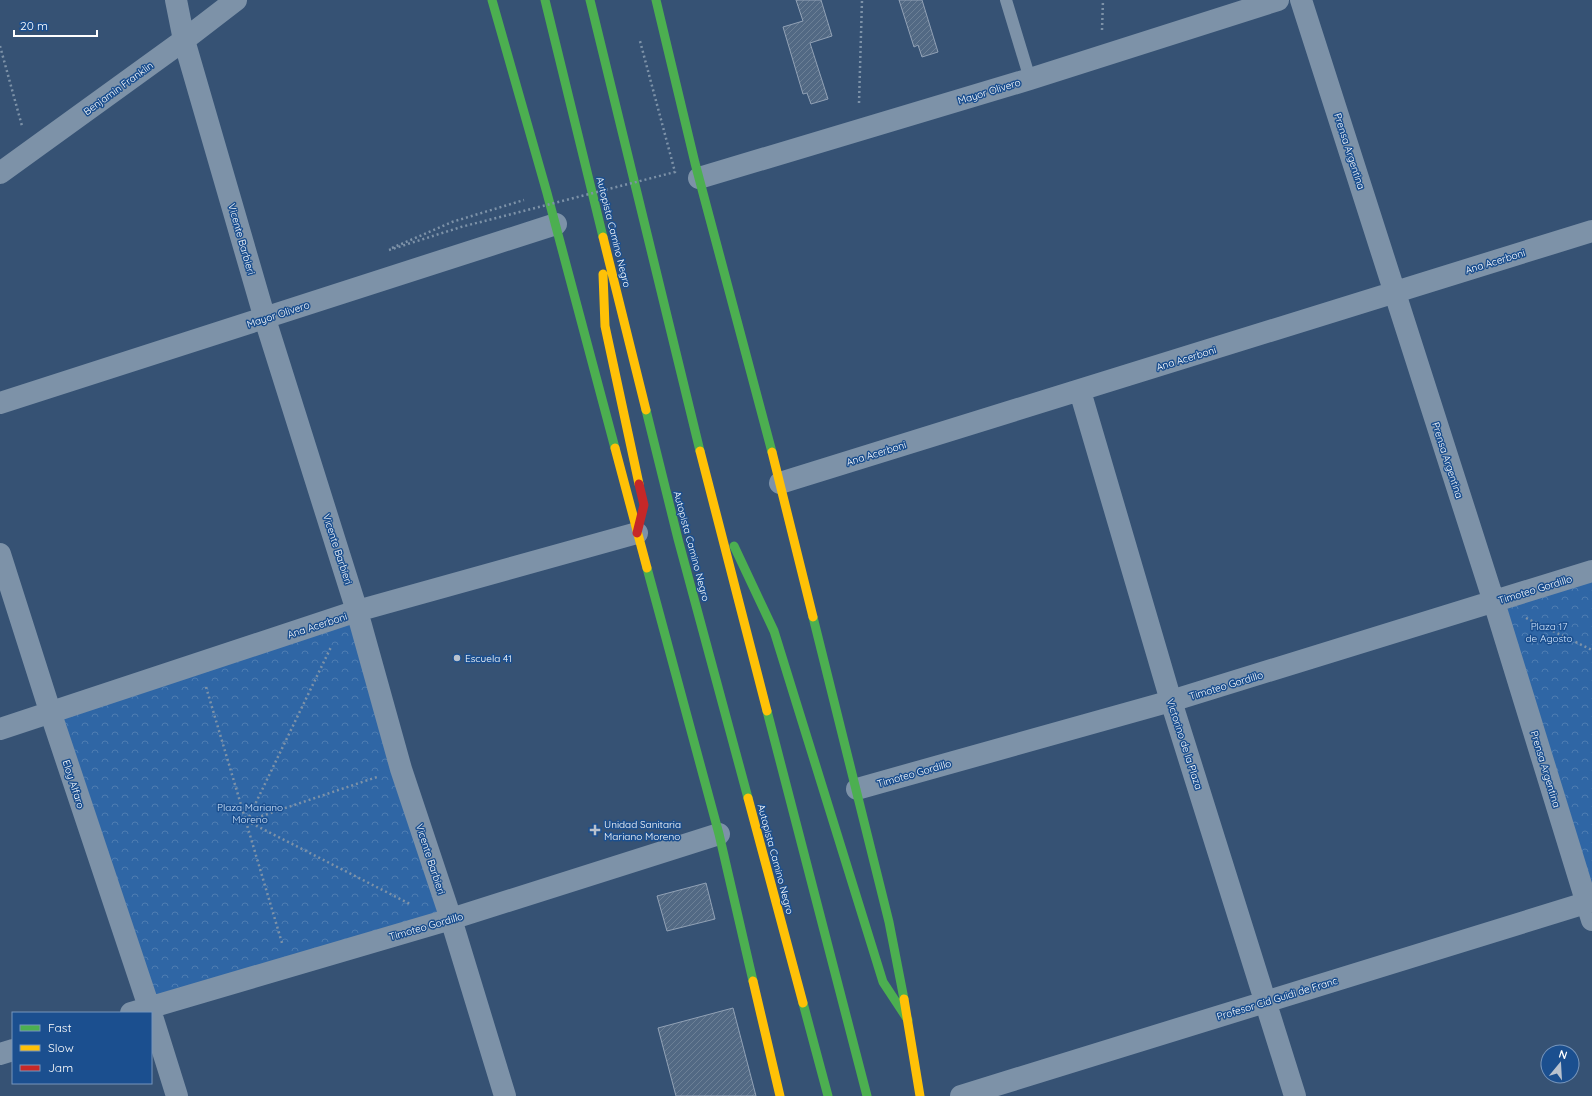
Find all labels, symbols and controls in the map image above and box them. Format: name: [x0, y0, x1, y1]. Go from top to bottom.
scale bar: [14, 12, 97, 38]
text: 20 m: [20, 18, 48, 33]
street label: Benjamin Franklin: [81, 59, 156, 118]
street label: Mayor Olivero: [956, 76, 1022, 107]
street label: Prensa Argentina: [1331, 111, 1368, 191]
street label: Autopista Camino Negro: [593, 175, 634, 289]
street label: Vicente Barbieri: [225, 202, 258, 276]
street label: Ana Acerboni: [1463, 246, 1527, 277]
street label: Mayor Olivero: [245, 298, 311, 331]
street label: Ana Acerboni: [1154, 343, 1218, 374]
street label: Prensa Argentina: [1429, 420, 1466, 500]
street label: Ana Acerboni: [844, 438, 908, 469]
street label: Autopista Camino Negro: [671, 490, 713, 603]
street label: Vicente Barbieri: [320, 512, 355, 586]
street label: Timoteo Gordillo: [1497, 572, 1574, 607]
street label: Ana Acerboni: [286, 610, 349, 641]
park label: Plaza 17 de Agosto: [1525, 620, 1573, 645]
place label: Escuela 41: [465, 652, 512, 665]
marker: Escuela 41: [452, 653, 462, 663]
street label: Timoteo Gordillo: [1188, 668, 1265, 703]
street label: Victorino de la Plaza: [1164, 697, 1205, 791]
street label: Prensa Argentina: [1528, 729, 1563, 809]
street label: Timoteo Gordillo: [876, 757, 953, 790]
street label: Eloy Alfaro: [60, 758, 87, 810]
park label: Plaza Mariano Moreno: [217, 801, 283, 826]
street label: Autopista Camino Negro: [755, 803, 797, 916]
place label: Unidad Sanitaria Mariano Moreno: [604, 818, 681, 843]
street label: Vicente Barbieri: [413, 822, 448, 896]
marker: Unidad Sanitaria Mariano Moreno: [589, 824, 601, 836]
street label: Timoteo Gordillo: [388, 910, 465, 943]
street label: Profesor Cid Guidi de Franc: [1215, 974, 1339, 1023]
legend: [12, 1012, 152, 1084]
text: Fast: [48, 1020, 72, 1035]
text: Slow: [48, 1040, 74, 1055]
north arrow: [1540, 1044, 1580, 1084]
text: N: [1557, 1047, 1569, 1062]
text: Jam: [48, 1060, 73, 1075]

